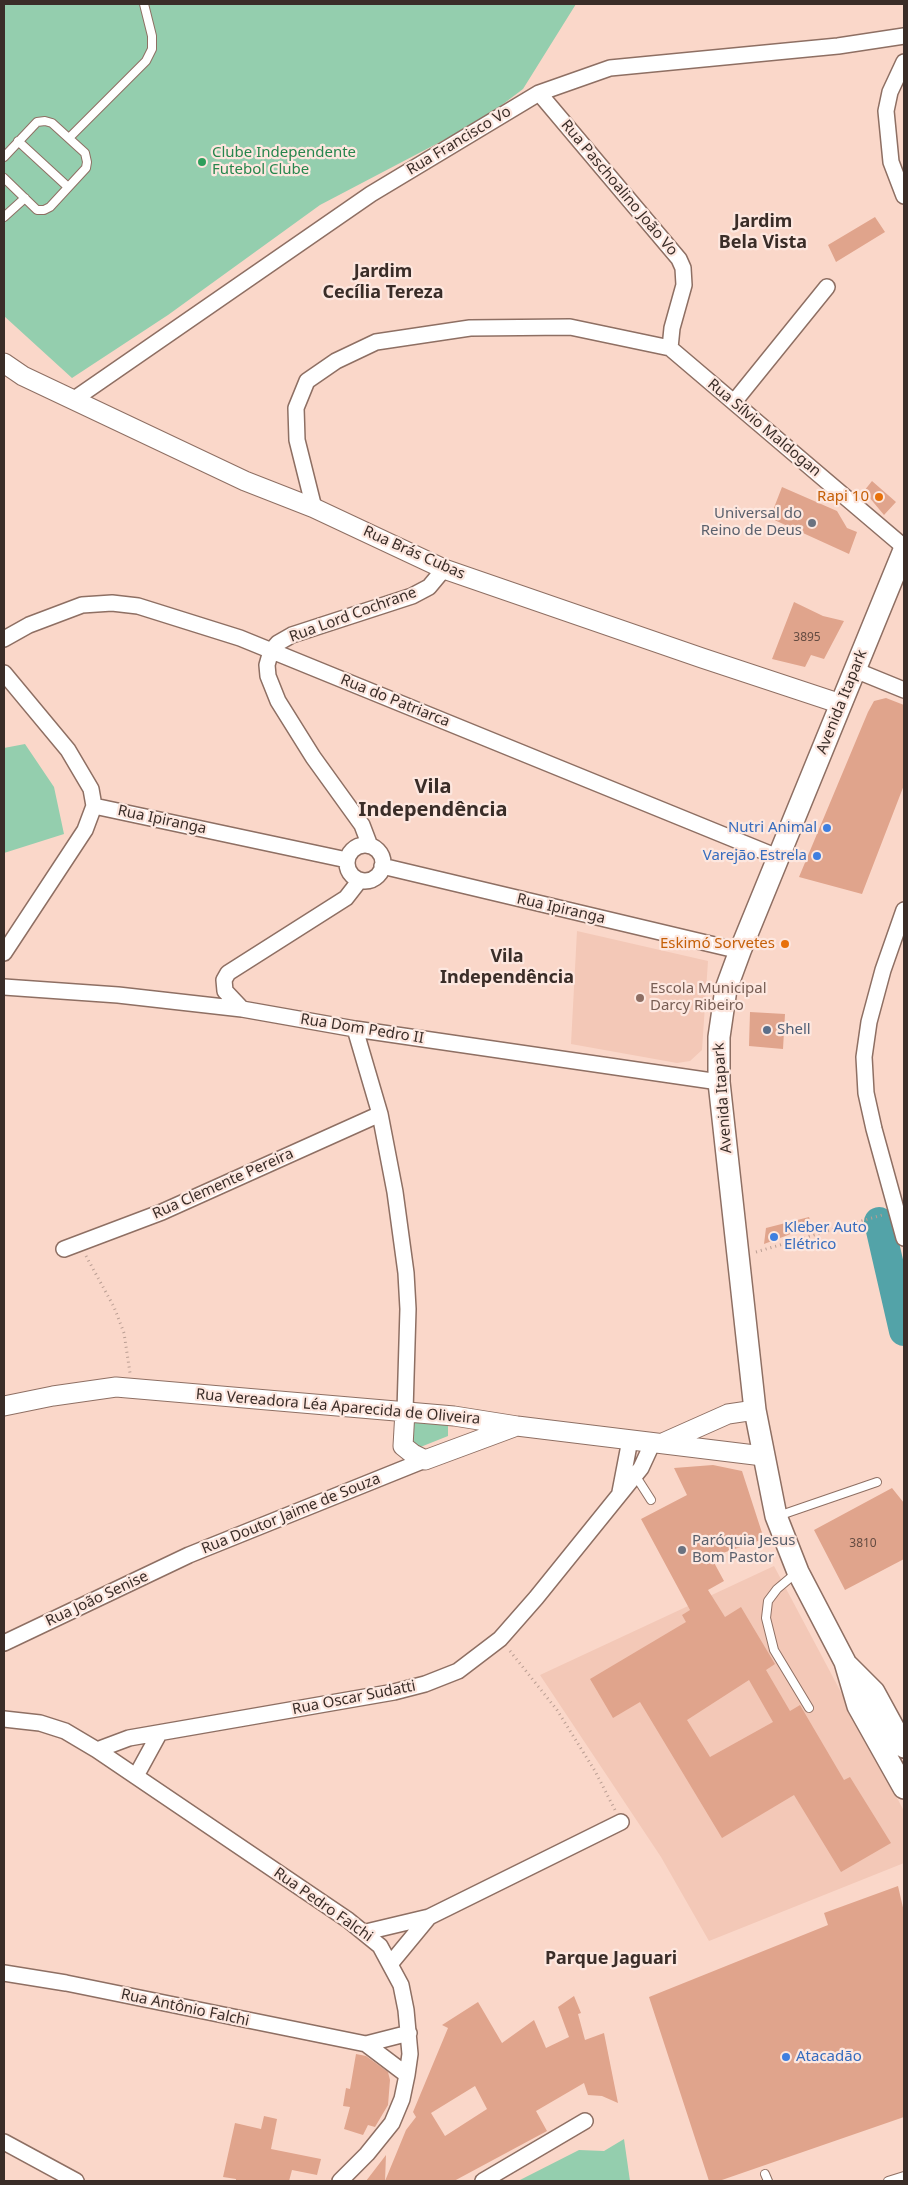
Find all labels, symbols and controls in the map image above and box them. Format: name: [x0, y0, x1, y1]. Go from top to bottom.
street label: Rua Francisco Vo: [404, 103, 514, 179]
street label: Rua Paschoalino João Vo: [557, 116, 681, 260]
place label: Clube Independente Futebol Clube: [212, 144, 356, 179]
marker: Clube Independente Futebol Clube: [196, 156, 208, 168]
district label: Jardim Bela Vista: [719, 211, 807, 253]
district label: Jardim Cecília Tereza: [323, 261, 443, 304]
street label: Rua Sílvio Maldogan: [704, 375, 824, 481]
place label: Rapi 10: [817, 488, 869, 506]
marker: Rapi 10: [873, 491, 885, 503]
place label: Universal do Reino de Deus: [701, 505, 802, 540]
marker: Universal do Reino de Deus: [806, 517, 818, 529]
street label: Rua Brás Cubas: [360, 522, 468, 584]
street label: Rua Lord Cochrane: [287, 584, 419, 646]
house number: 3895: [793, 631, 821, 645]
street label: Avenida Itapark: [813, 647, 871, 757]
street label: Rua do Patriarca: [338, 671, 452, 731]
district label: Vila Independência: [359, 775, 507, 822]
street label: Rua Ipiranga: [116, 802, 208, 838]
place label: Nutri Animal: [728, 819, 817, 837]
marker: Nutri Animal: [821, 822, 833, 834]
place label: Varejão Estrela: [703, 847, 807, 865]
marker: Varejão Estrela: [811, 850, 823, 862]
street label: Rua Ipiranga: [515, 890, 607, 928]
place label: Eskimó Sorvetes: [660, 935, 775, 953]
marker: Eskimó Sorvetes: [779, 938, 791, 950]
district label: Vila Independência: [440, 946, 574, 989]
place label: Escola Municipal Darcy Ribeiro: [650, 980, 767, 1015]
marker: Escola Municipal Darcy Ribeiro: [634, 992, 646, 1004]
street label: Rua Dom Pedro II: [299, 1010, 425, 1048]
place label: Shell: [777, 1021, 811, 1039]
marker: Shell: [761, 1024, 773, 1036]
street label: Avenida Itapark: [710, 1042, 736, 1154]
street label: Rua Clemente Pereira: [150, 1145, 296, 1223]
place label: Kleber Auto Elétrico: [784, 1219, 867, 1254]
marker: Kleber Auto Elétrico: [768, 1231, 780, 1243]
street label: Rua Vereadora Léa Aparecida de Oliveira: [195, 1386, 481, 1428]
street label: Rua Doutor Jaime de Souza: [199, 1470, 383, 1558]
place label: Paróquia Jesus Bom Pastor: [692, 1532, 795, 1567]
house number: 3810: [849, 1537, 877, 1551]
marker: Paróquia Jesus Bom Pastor: [676, 1544, 688, 1556]
street label: Rua João Senise: [43, 1567, 151, 1631]
street label: Rua Oscar Sudatti: [291, 1677, 417, 1719]
street label: Rua Pedro Falchi: [270, 1864, 376, 1946]
district label: Parque Jaguari: [545, 1948, 677, 1970]
street label: Rua Antônio Falchi: [119, 1986, 251, 2030]
place label: Atacadão: [796, 2048, 862, 2066]
marker: Atacadão: [780, 2051, 792, 2063]

